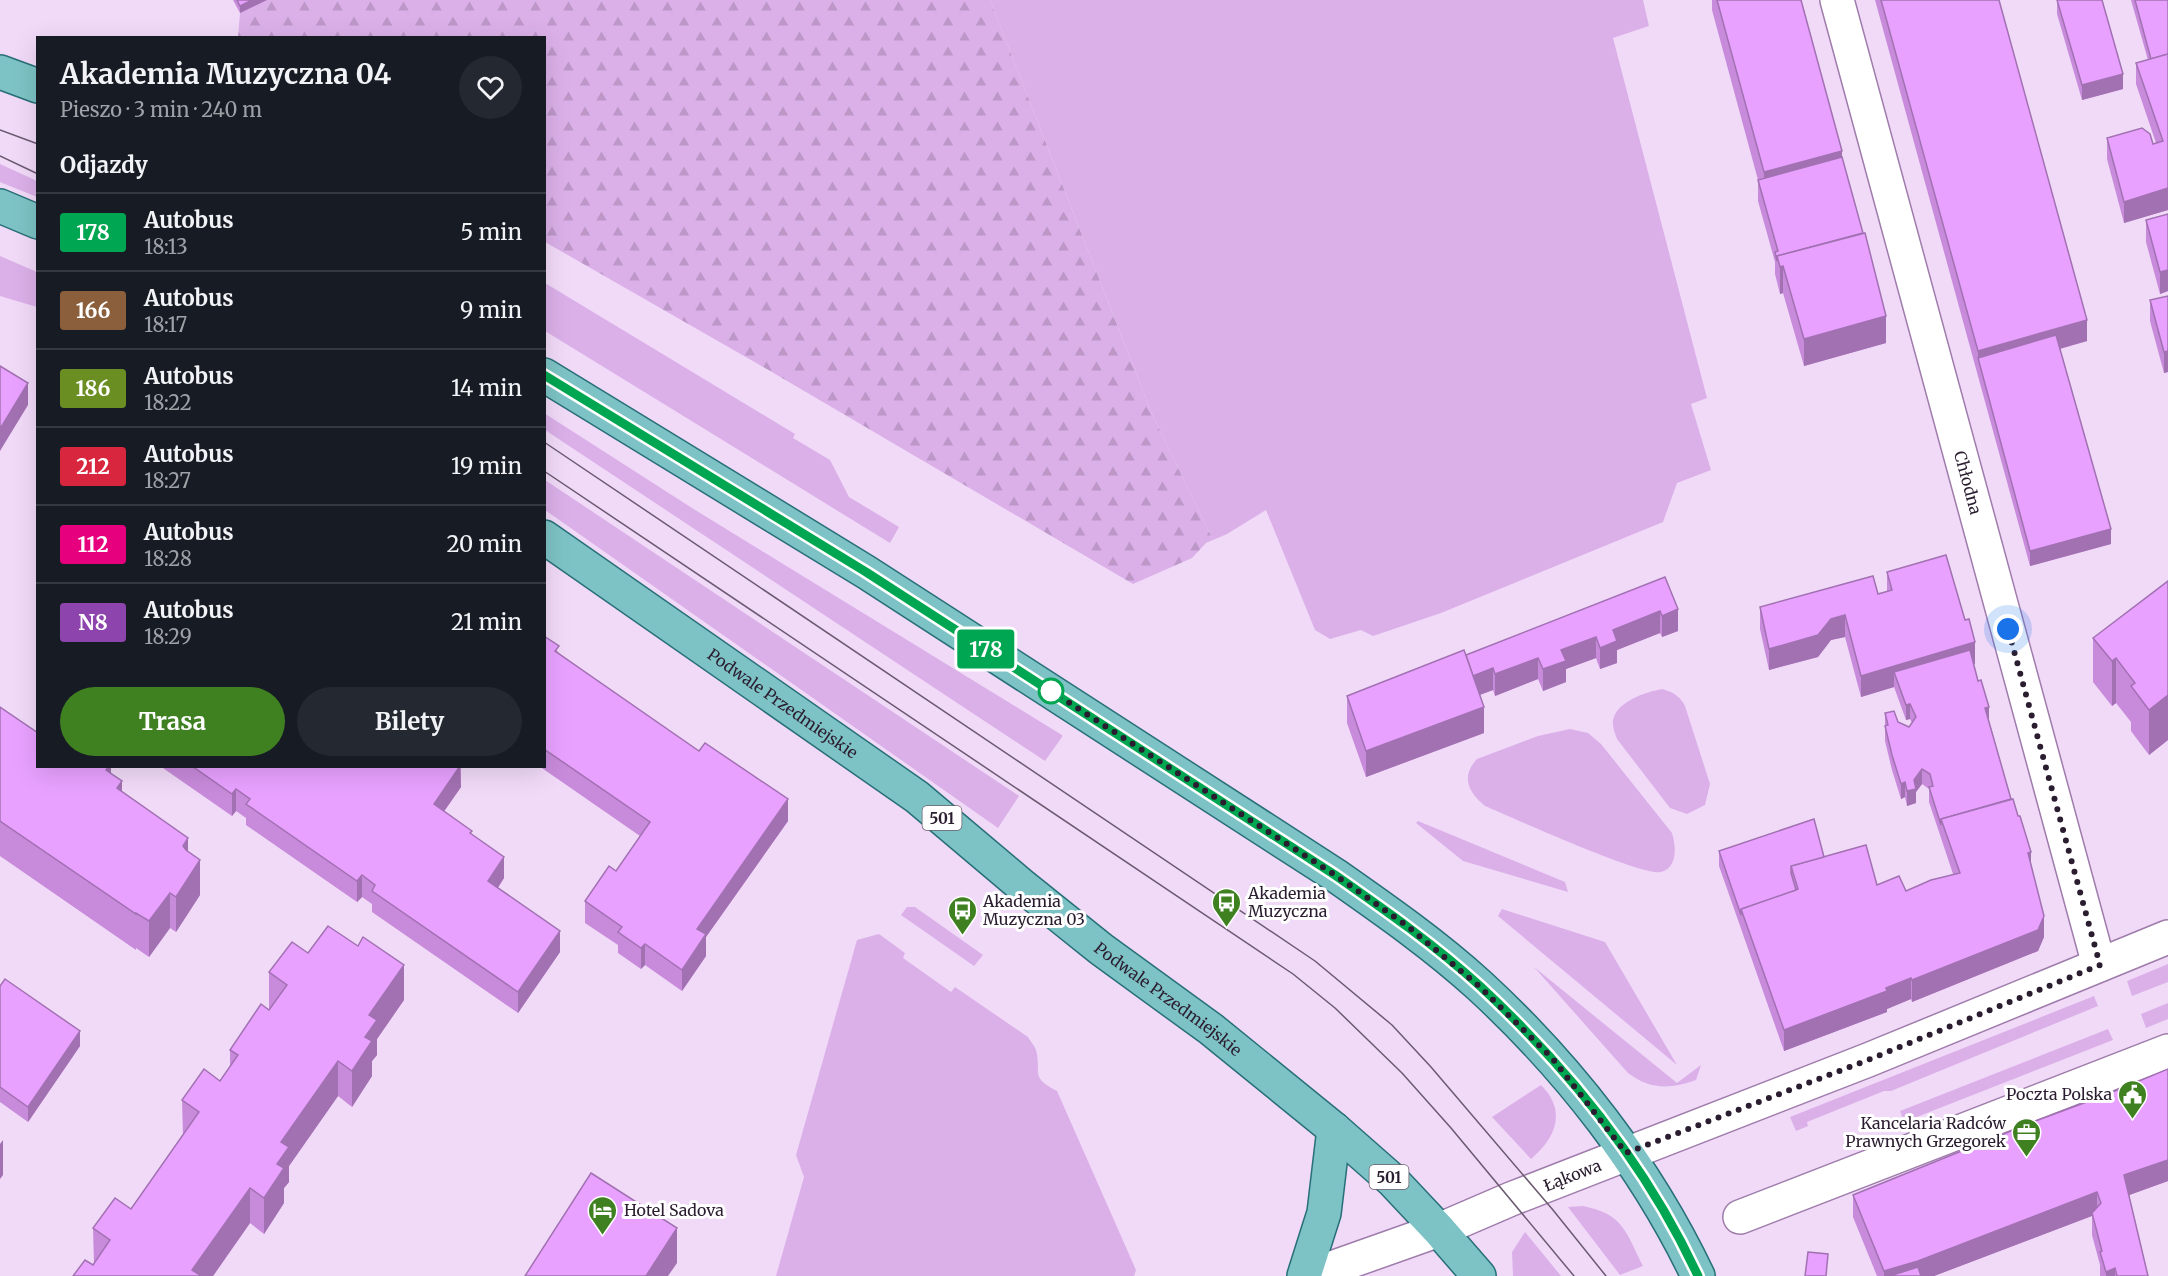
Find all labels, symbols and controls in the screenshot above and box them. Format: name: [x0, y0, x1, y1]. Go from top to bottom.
text: Akademia Muzyczna 04: [60, 56, 391, 92]
button: heart: [459, 56, 522, 119]
text: Pieszo · 3 min · 240 m: [60, 97, 262, 122]
text: Odjazdy: [60, 151, 148, 179]
text: Autobus: [144, 206, 234, 234]
text: 5 min: [460, 218, 522, 246]
text: 178: [76, 219, 110, 246]
text: 18:13: [144, 234, 188, 259]
text: Autobus: [144, 284, 234, 312]
text: 9 min: [460, 296, 522, 324]
text: 166: [76, 297, 110, 324]
text: 18:17: [144, 312, 187, 337]
text: Autobus: [144, 362, 234, 390]
text: 14 min: [451, 374, 522, 402]
text: 186: [76, 375, 110, 402]
text: 18:22: [144, 390, 192, 415]
text: Autobus: [144, 440, 234, 468]
street label: Chłodna: [1950, 448, 1986, 517]
text: 19 min: [451, 452, 522, 480]
text: 212: [76, 453, 110, 480]
text: 18:27: [144, 468, 191, 493]
text: Autobus: [144, 518, 234, 546]
text: 20 min: [446, 530, 522, 558]
text: 112: [77, 531, 109, 558]
text: 18:28: [144, 546, 192, 571]
text: Autobus: [144, 596, 234, 624]
text: 21 min: [451, 608, 522, 636]
text: N8: [78, 609, 108, 636]
your location: [1993, 614, 2023, 644]
text: 18:29: [144, 624, 192, 649]
line badge: 178: [952, 630, 1020, 668]
text: 178: [969, 636, 1003, 663]
street label: Podwale Przedmiejskie: [704, 644, 862, 763]
unlabelled marker: [1038, 678, 1064, 704]
button: Trasa: [60, 687, 285, 756]
button: Bilety: [297, 687, 522, 756]
road number: 501: [922, 806, 962, 830]
place label: Akademia Muzyczna: [1247, 883, 1328, 921]
bus stop icon: Akademia Muzyczna: [1211, 886, 1243, 928]
place label: Akademia Muzyczna 03: [982, 891, 1085, 929]
bus stop icon: Akademia Muzyczna 03: [946, 894, 978, 936]
street label: Podwale Przedmiejskie: [1090, 938, 1246, 1060]
public building icon: Poczta Polska: [2117, 1078, 2149, 1120]
place label: Poczta Polska: [2006, 1084, 2112, 1104]
place label: Kancelaria Radców Prawnych Grzegorek: [1845, 1113, 2007, 1151]
office icon: Kancelaria Radców Prawnych Grzegorek: [2011, 1116, 2043, 1158]
street label: Łąkowa: [1541, 1155, 1604, 1195]
road number: 501: [1370, 1165, 1408, 1189]
hotel icon: Hotel Sadova: [587, 1194, 619, 1236]
place label: Hotel Sadova: [624, 1200, 724, 1220]

